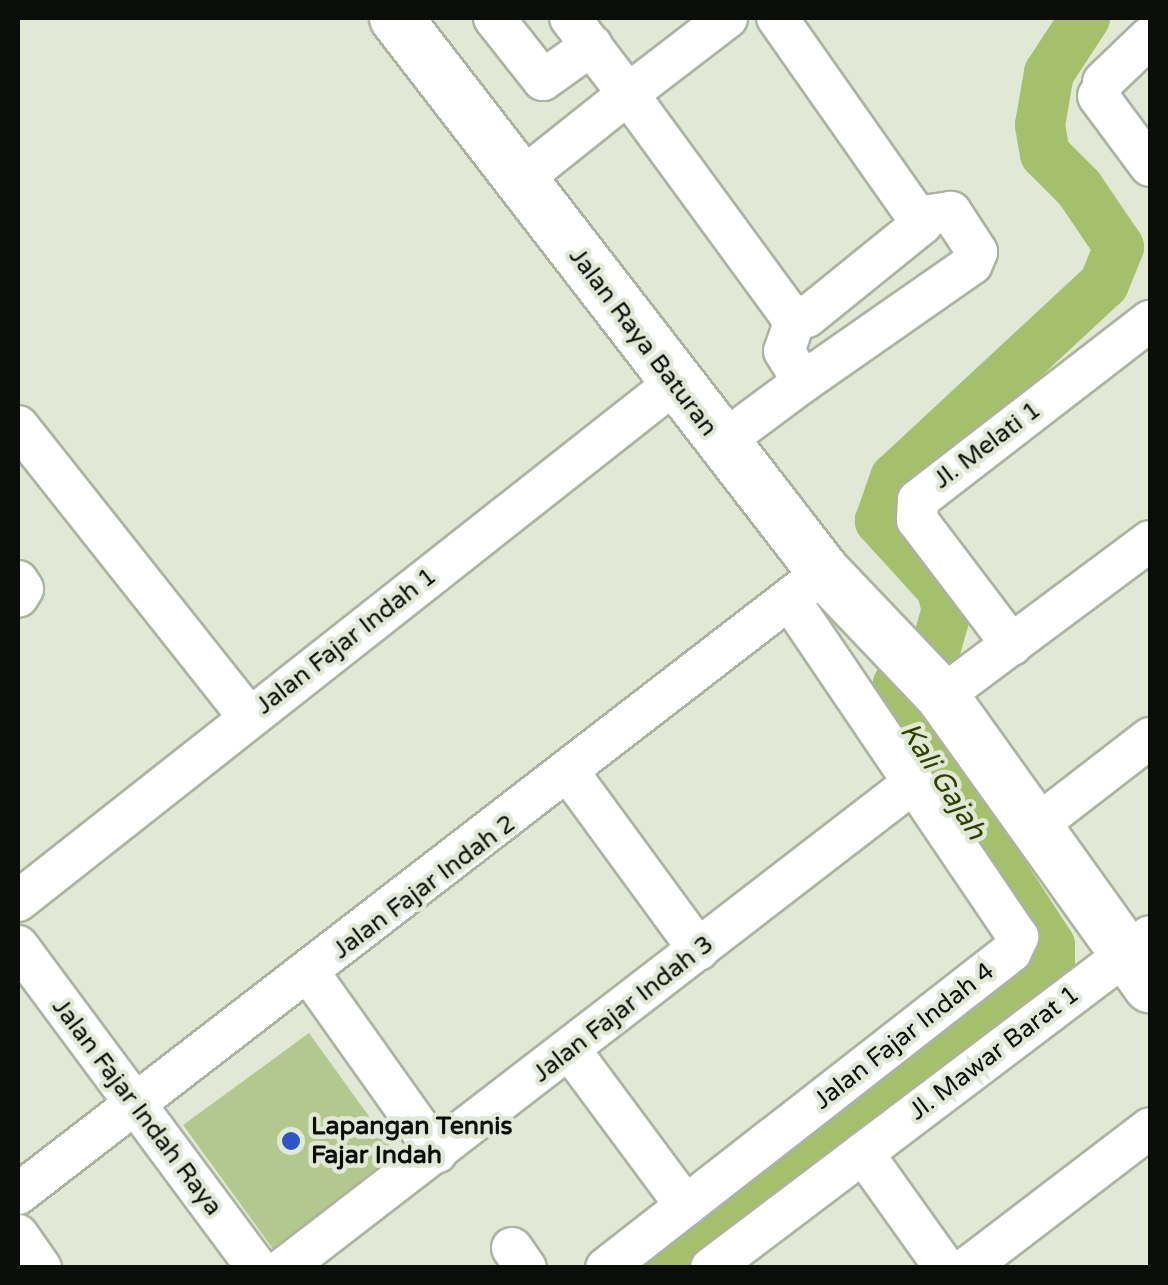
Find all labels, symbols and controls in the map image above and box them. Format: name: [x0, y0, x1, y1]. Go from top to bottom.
street label: Jalan Raya Baturan: [562, 242, 724, 442]
street label: Jl. Melati 1: [927, 395, 1047, 495]
street label: Jalan Fajar Indah 1: [250, 561, 442, 721]
water label: Kali Gajah: [893, 716, 993, 846]
street label: Jalan Fajar Indah 2: [327, 809, 521, 965]
street label: Jalan Fajar Indah 3: [527, 929, 719, 1089]
street label: Jalan Fajar Indah 4: [808, 956, 1000, 1116]
street label: Jl. Mawar Barat 1: [903, 979, 1085, 1127]
street label: Jalan Fajar Indah Raya: [46, 993, 228, 1221]
place label: Lapangan Tennis Fajar Indah: [311, 1112, 512, 1171]
marker: Lapangan Tennis Fajar Indah: [280, 1130, 302, 1152]

